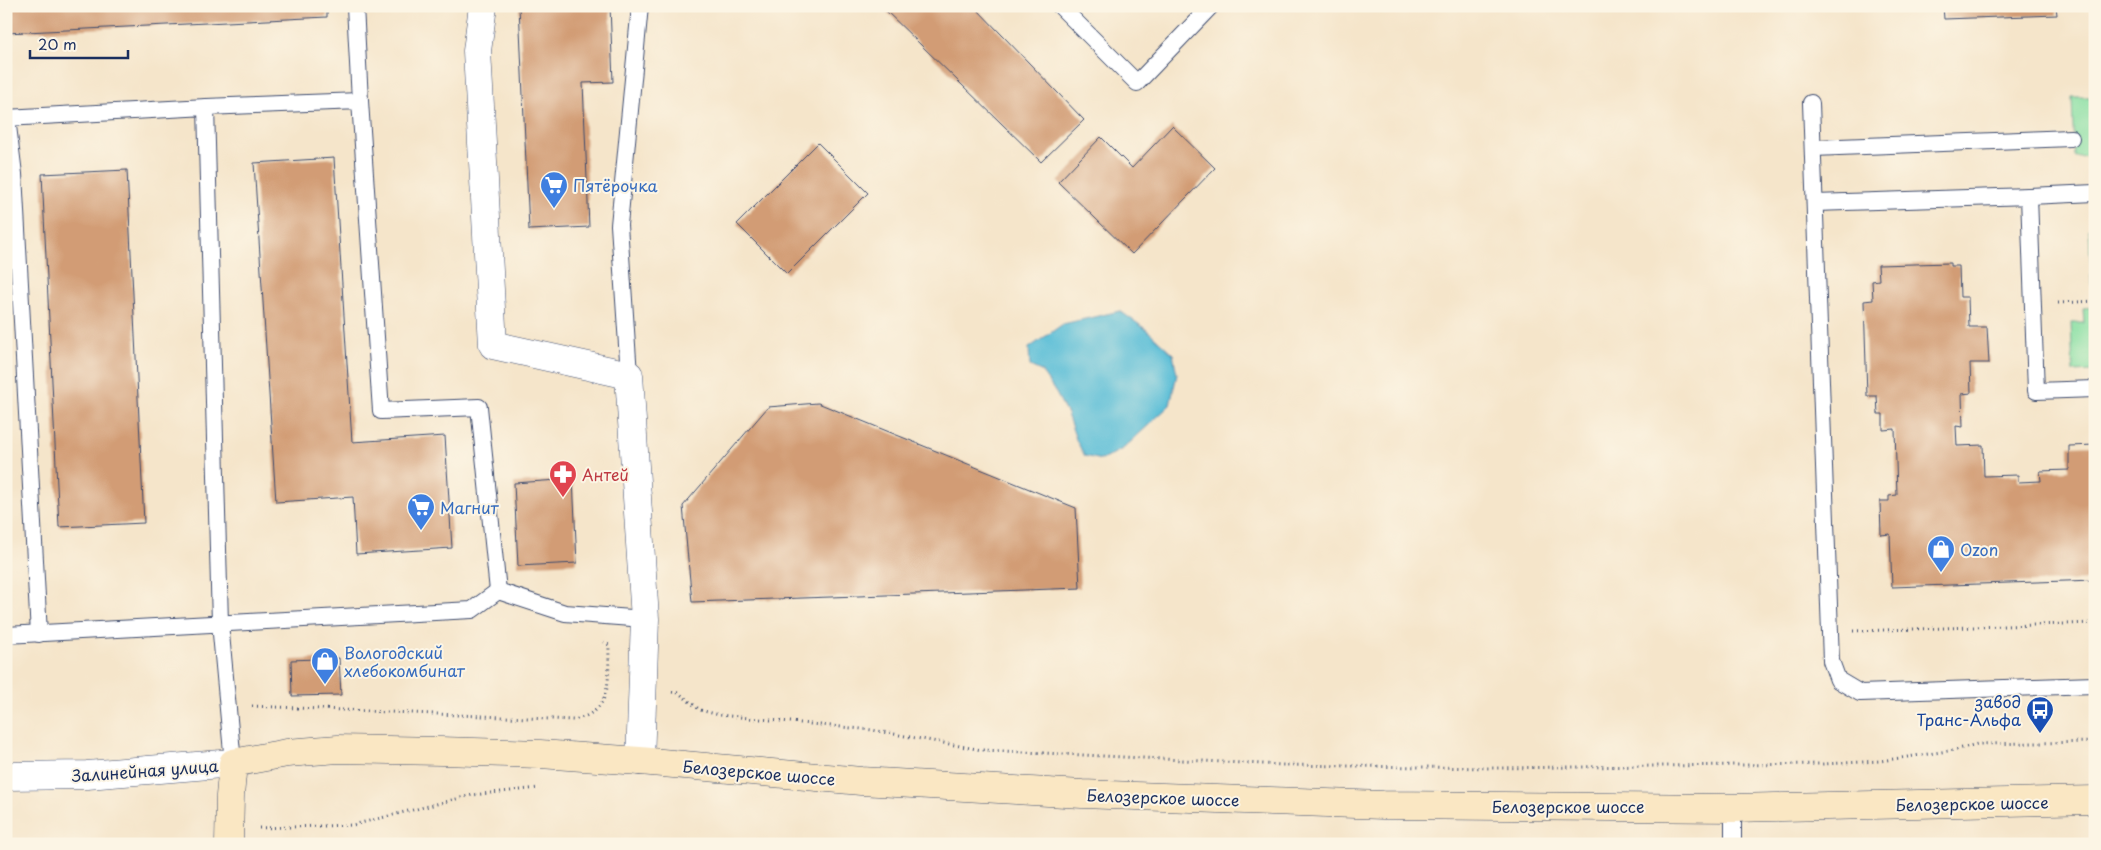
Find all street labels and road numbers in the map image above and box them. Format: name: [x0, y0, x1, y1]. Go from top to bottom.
street label: Залинейная улица: [70, 753, 219, 787]
street label: Белозерское шоссе: [682, 753, 836, 791]
street label: Белозерское шоссе: [1086, 782, 1240, 812]
street label: Белозерское шоссе: [1895, 790, 2049, 816]
street label: Белозерское шоссе: [1491, 794, 1645, 818]

